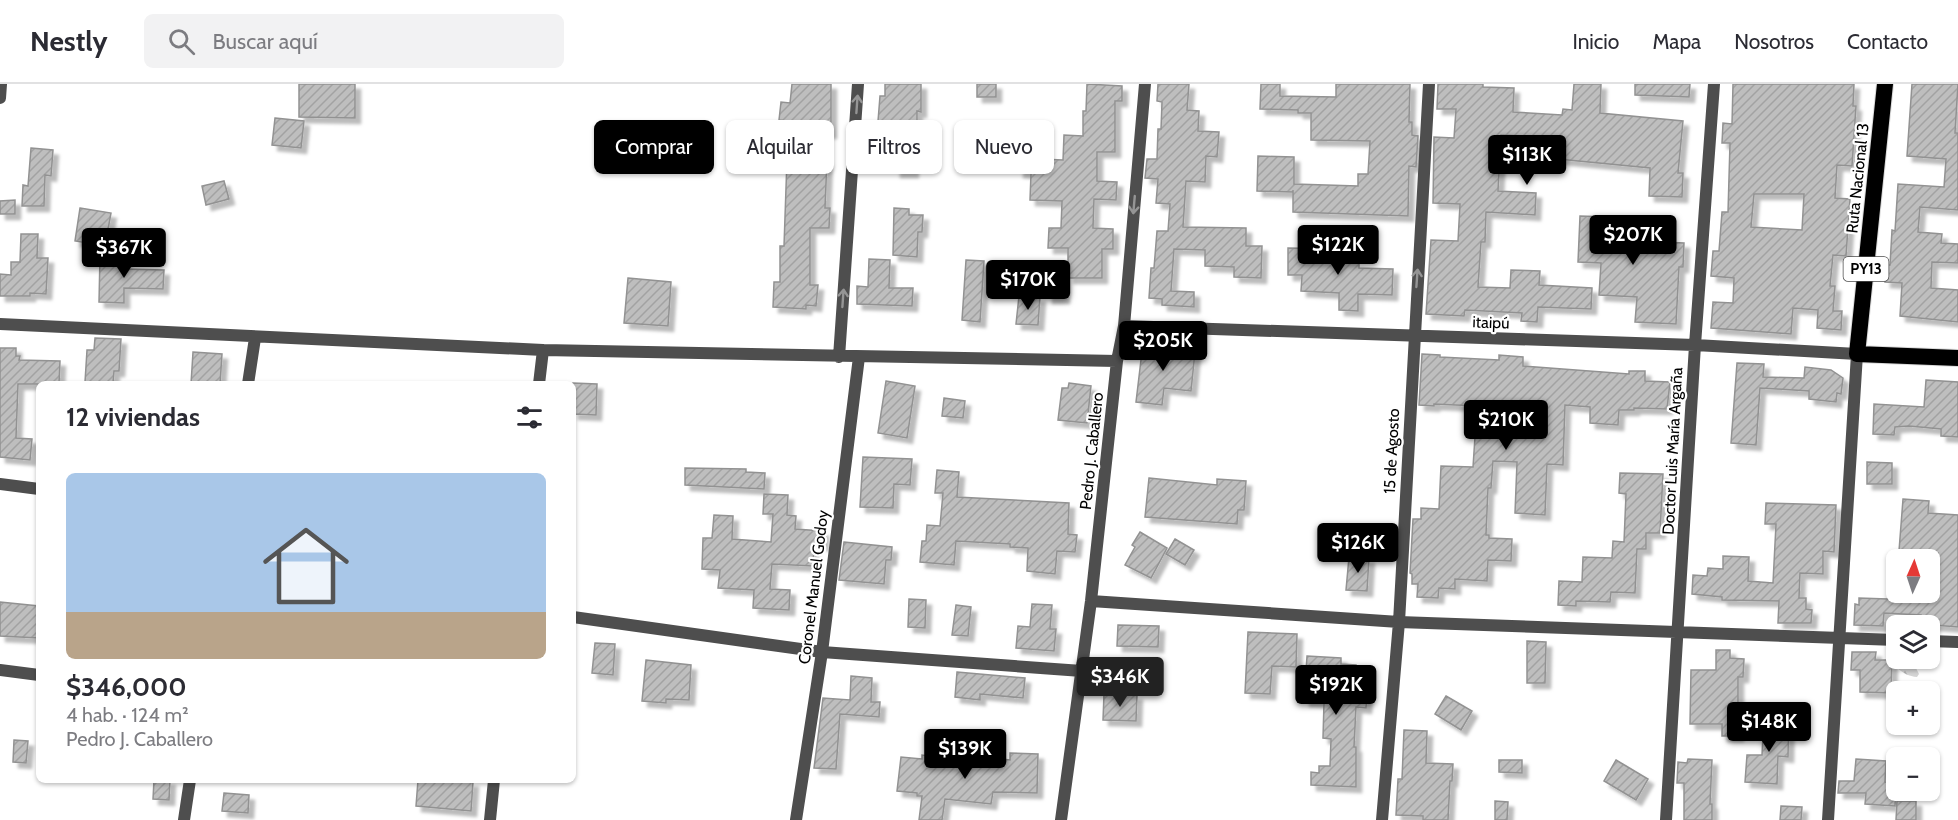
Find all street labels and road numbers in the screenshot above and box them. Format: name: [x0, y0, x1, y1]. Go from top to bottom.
street label: Ruta Nacional 13: [1842, 122, 1873, 234]
road number: PY13: [1844, 257, 1888, 281]
street label: itaipú: [1472, 312, 1510, 333]
street label: Doctor Luis María Argaña: [1659, 366, 1686, 535]
street label: Pedro J. Caballero: [1076, 391, 1107, 511]
street label: 15 de Agosto: [1380, 408, 1403, 494]
street label: Coronel Manuel Godoy: [795, 509, 832, 665]

